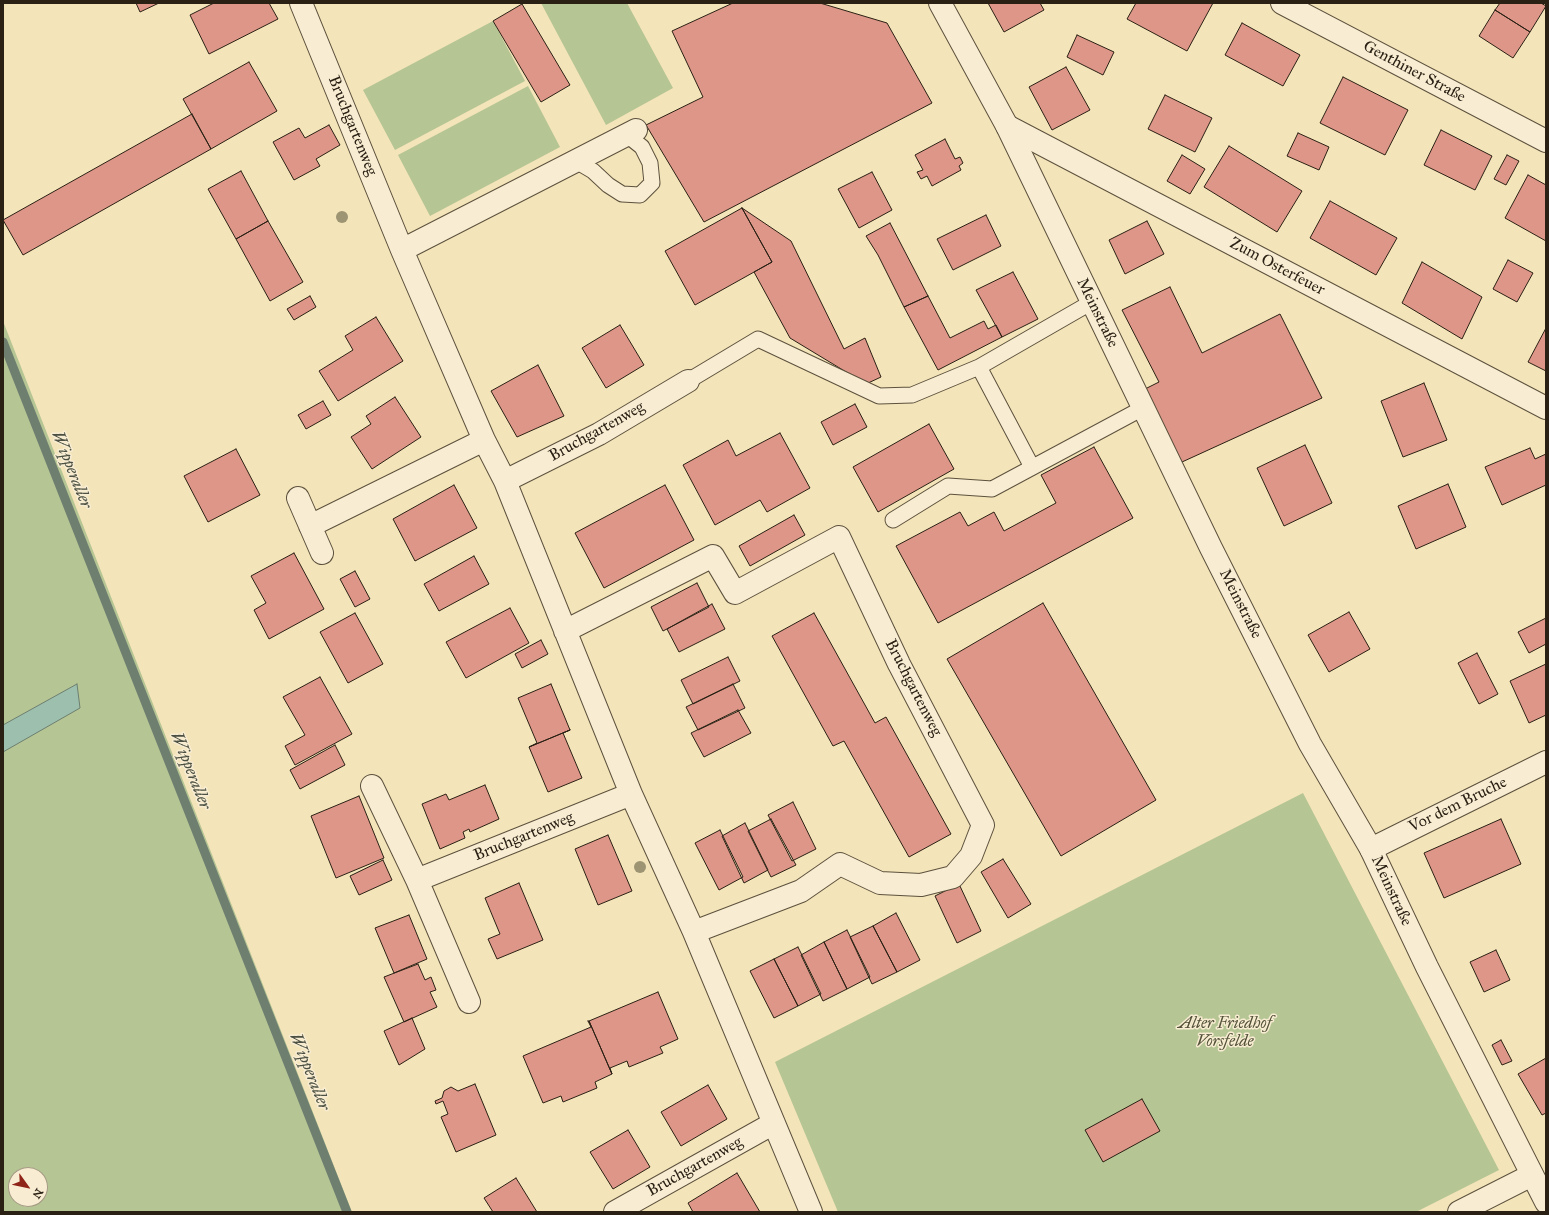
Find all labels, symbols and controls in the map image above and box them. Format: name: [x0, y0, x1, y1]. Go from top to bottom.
street label: Genthiner Straße: [1359, 37, 1469, 107]
street label: Bruchgartenweg: [323, 73, 381, 179]
street label: Zum Osterfeuer: [1226, 234, 1328, 300]
street label: Meinstraße: [1072, 275, 1122, 351]
street label: Bruchgartenweg: [546, 398, 648, 466]
water label: Wipperaller: [46, 428, 96, 512]
street label: Meinstraße: [1214, 566, 1266, 642]
street label: Bruchgartenweg: [880, 636, 946, 740]
water label: Wipperaller: [165, 729, 215, 813]
street label: Vor dem Bruche: [1406, 773, 1510, 837]
street label: Bruchgartenweg: [471, 808, 577, 866]
street label: Meinstraße: [1366, 853, 1416, 929]
park label: Alter Friedhof Vorsfelde: [1178, 1014, 1272, 1052]
water label: Wipperaller: [284, 1030, 334, 1114]
street label: Bruchgartenweg: [644, 1133, 746, 1201]
north arrow: [8, 1167, 48, 1207]
text: N: [30, 1186, 46, 1201]

